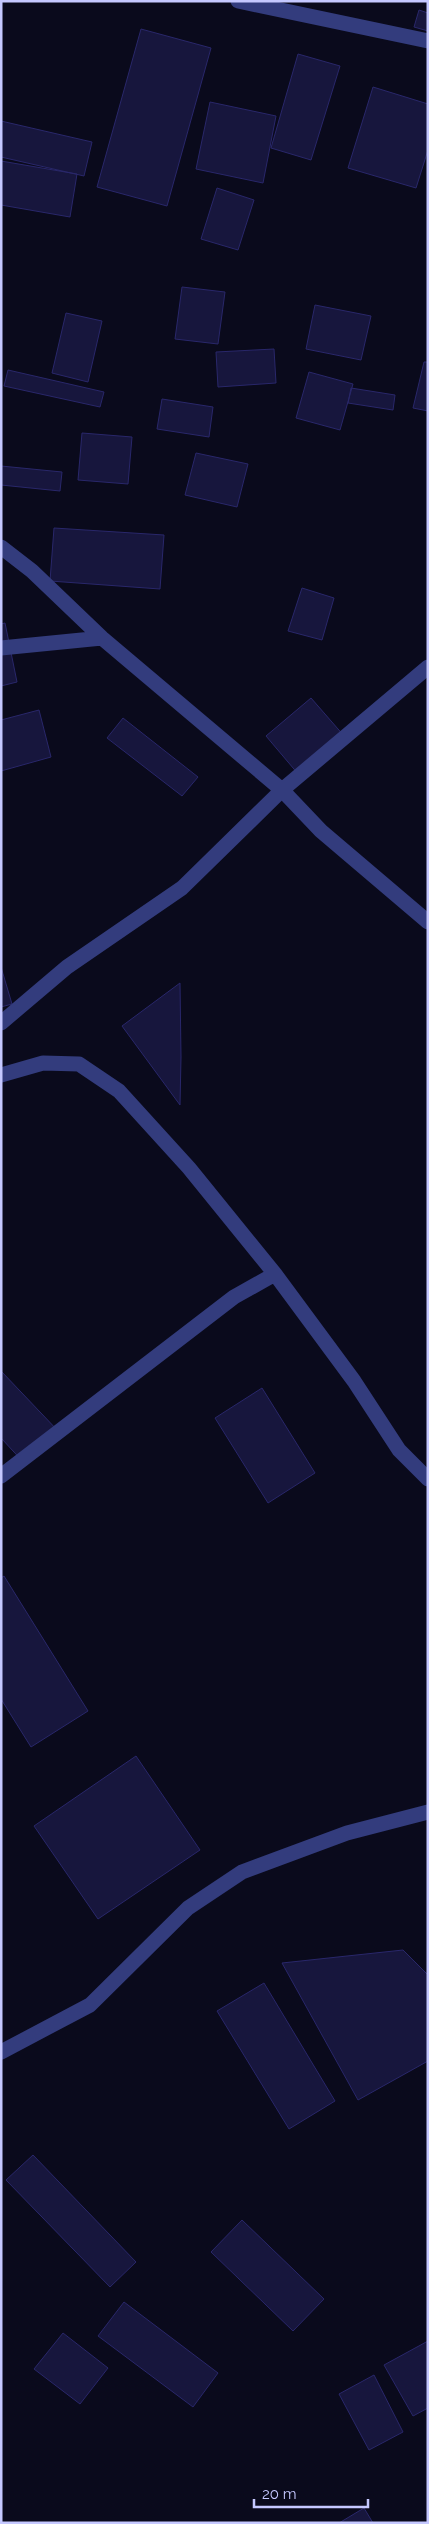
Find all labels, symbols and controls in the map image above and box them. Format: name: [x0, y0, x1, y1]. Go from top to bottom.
scale bar: [254, 2476, 368, 2508]
text: 20 m: [262, 2485, 297, 2503]

